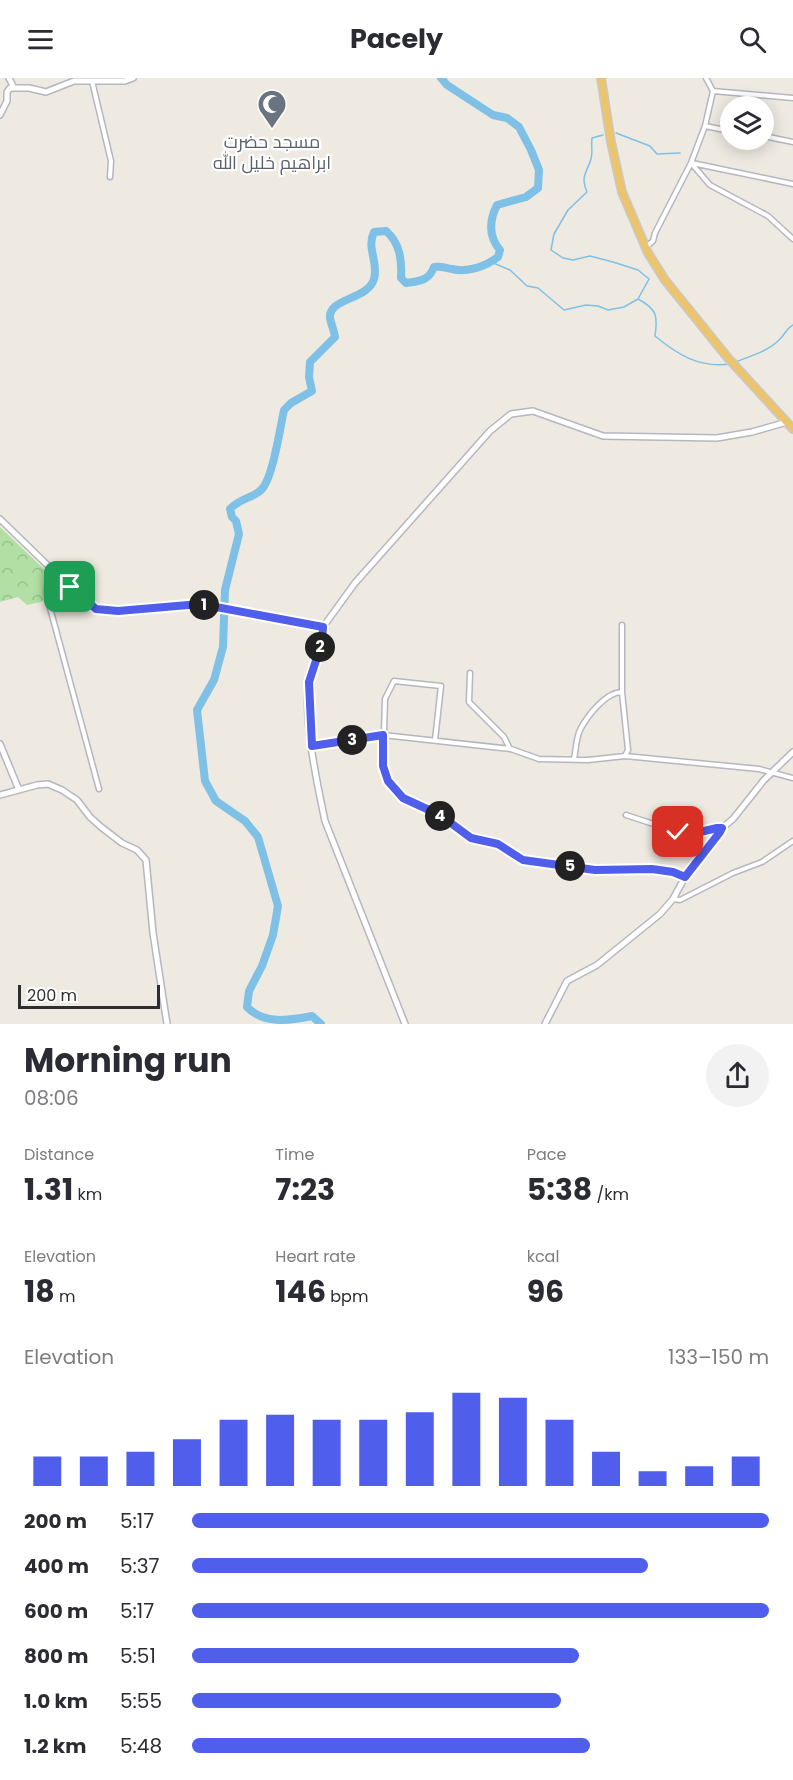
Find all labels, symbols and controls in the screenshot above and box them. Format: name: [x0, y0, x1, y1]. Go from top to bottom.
text: Pacely: [350, 20, 443, 57]
icon: menu: [24, 23, 57, 56]
icon: search: [736, 23, 769, 56]
mosque icon: مسجد حضرت ابراهیم خلیل الله: [256, 88, 288, 130]
map controls: [720, 96, 774, 150]
button: layers: [720, 96, 774, 150]
place label: مسجد حضرت ابراهیم خلیل الله: [213, 129, 331, 175]
pin: [44, 561, 95, 612]
icon: arrive: [53, 570, 86, 603]
pin: 1: [189, 590, 219, 620]
text: 1: [201, 593, 207, 616]
pin: 2: [305, 632, 335, 662]
text: 2: [315, 635, 325, 658]
pin: 3: [337, 725, 367, 755]
text: 3: [347, 728, 357, 751]
pin: 4: [425, 801, 455, 831]
text: 4: [435, 804, 445, 827]
pin: [652, 806, 703, 857]
icon: check: [661, 815, 694, 848]
pin: 5: [555, 851, 585, 881]
text: 5: [565, 854, 575, 877]
scale bar: [18, 982, 160, 1010]
text: 200 m: [27, 984, 77, 1007]
text: Morning run: [24, 1037, 232, 1084]
button: share: [706, 1044, 769, 1107]
text: 08:06: [24, 1084, 79, 1112]
text: Distance: [24, 1143, 94, 1166]
text: Time: [275, 1143, 314, 1166]
text: Pace: [527, 1143, 566, 1166]
text: 1.31: [24, 1168, 73, 1211]
text: 7:23: [275, 1168, 335, 1211]
text: 5:38: [527, 1168, 592, 1211]
text: km: [73, 1183, 102, 1206]
text: /km: [592, 1183, 629, 1206]
text: Elevation: [24, 1245, 96, 1268]
text: Heart rate: [275, 1245, 356, 1268]
text: kcal: [527, 1245, 559, 1268]
text: 18: [24, 1270, 55, 1313]
text: 146: [275, 1270, 326, 1313]
text: 96: [527, 1270, 564, 1313]
text: m: [55, 1285, 76, 1308]
text: bpm: [326, 1285, 368, 1308]
text: Elevation: [24, 1343, 114, 1371]
text: 133–150 m: [668, 1343, 769, 1371]
text: 200 m: [24, 1507, 87, 1535]
text: 5:17: [120, 1507, 154, 1535]
text: 400 m: [24, 1552, 89, 1580]
text: 5:37: [120, 1552, 160, 1580]
text: 600 m: [24, 1597, 88, 1625]
text: 5:17: [120, 1597, 154, 1625]
text: 800 m: [24, 1642, 88, 1670]
text: 5:51: [120, 1642, 156, 1670]
text: 1.0 km: [24, 1687, 88, 1715]
text: 5:55: [120, 1687, 162, 1715]
text: 1.2 km: [24, 1732, 86, 1760]
text: 5:48: [120, 1732, 162, 1760]

